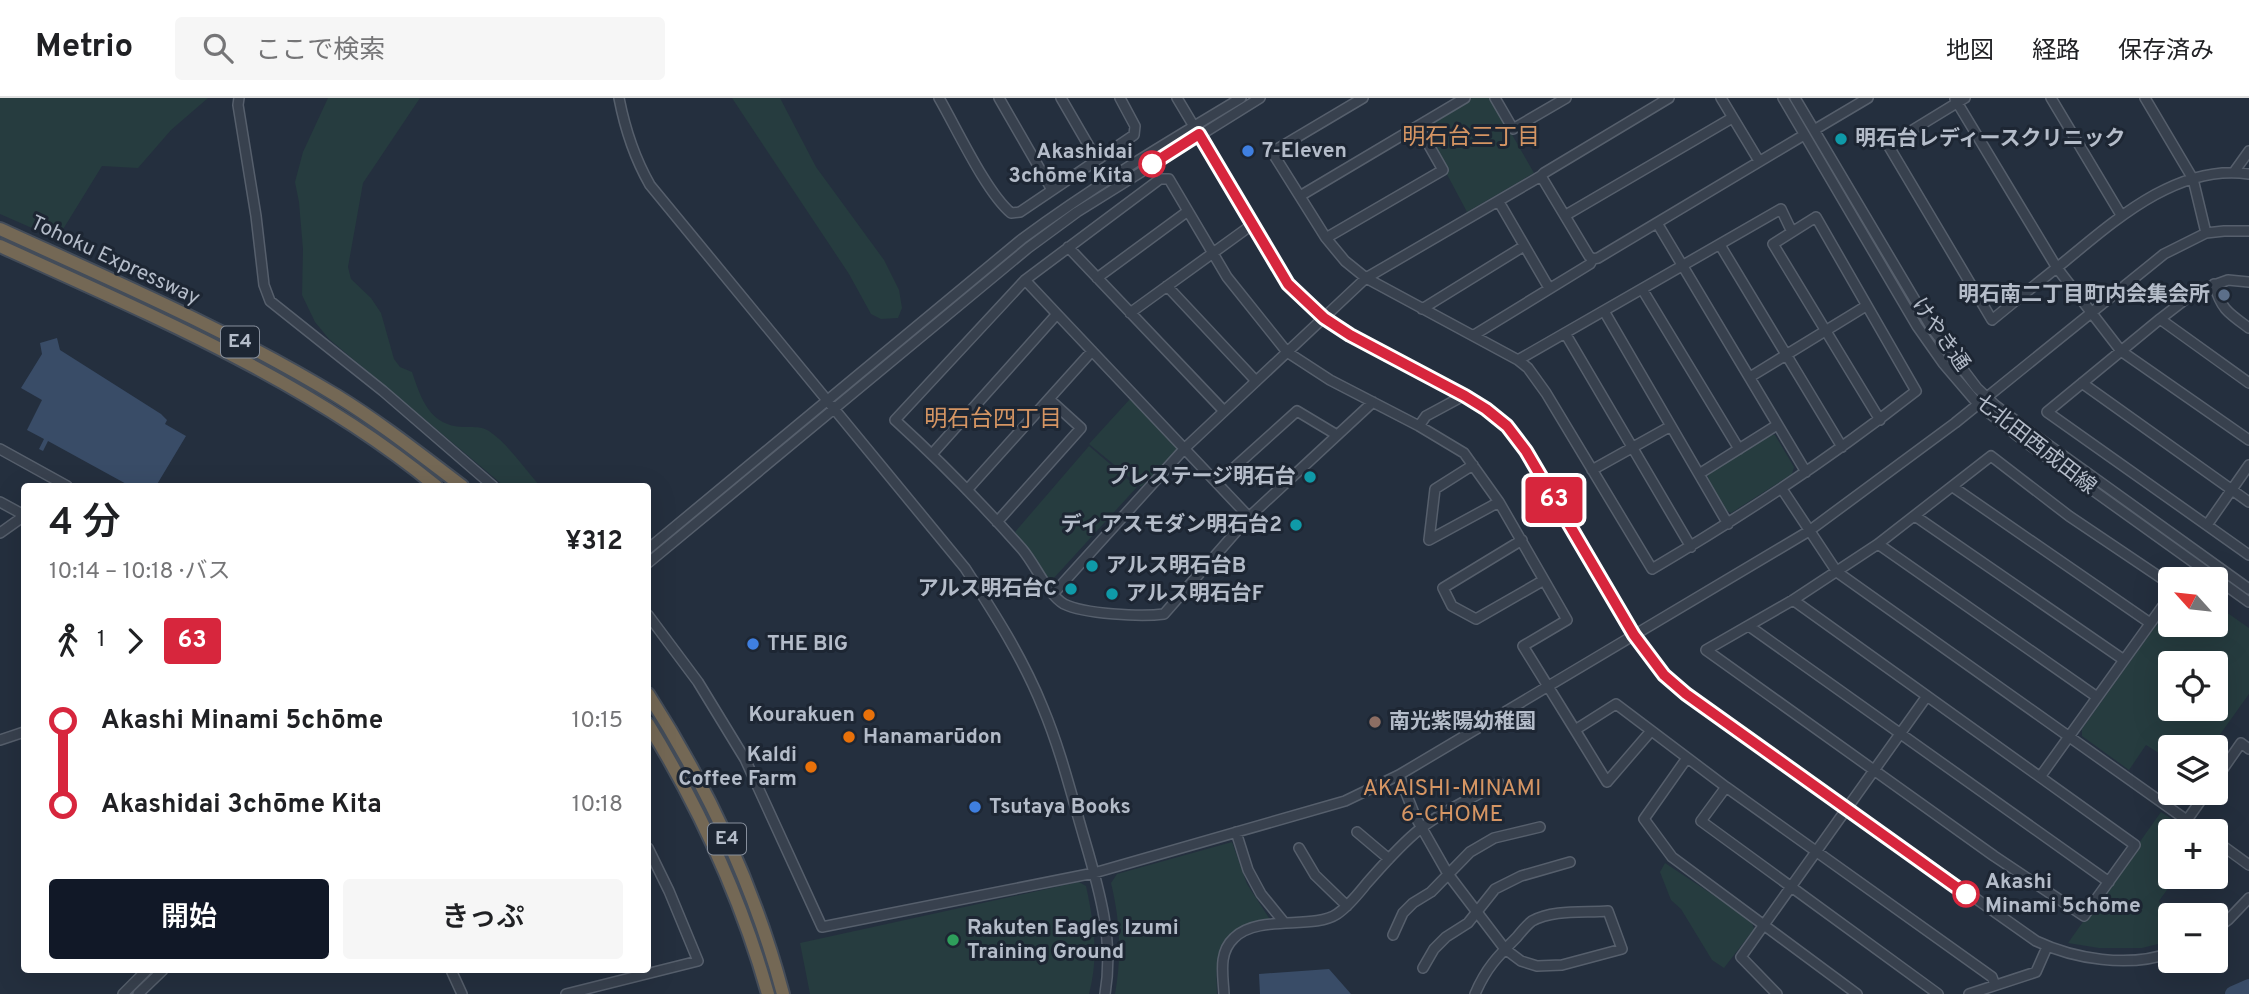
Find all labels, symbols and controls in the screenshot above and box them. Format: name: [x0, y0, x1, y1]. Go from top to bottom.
search box: [175, 17, 665, 80]
text: Metrio: [35, 27, 133, 69]
icon: search: [199, 29, 237, 67]
text: ここで検索: [255, 35, 385, 68]
text: 地図: [1946, 37, 1994, 67]
text: 経路: [2032, 37, 2080, 67]
text: 保存済み: [2118, 37, 2214, 67]
district label: 明石台三丁目: [1402, 124, 1540, 153]
place label: 明石台レディースクリニック: [1855, 126, 2125, 153]
marker: 明石台レディースクリニック: [1833, 131, 1849, 147]
place label: 7-Eleven: [1262, 138, 1347, 165]
place label: Akashidai 3chōme Kita: [1008, 139, 1133, 190]
marker: 7-Eleven: [1240, 143, 1256, 159]
marker: Akashidai 3chōme Kita: [1139, 151, 1165, 177]
street label: Tohoku Expressway: [26, 210, 204, 312]
place label: 明石南二丁目町内会集会所: [1958, 282, 2210, 309]
marker: 明石南二丁目町内会集会所: [2216, 287, 2232, 303]
street label: けやき通: [1905, 293, 1975, 377]
road number: E4: [221, 326, 259, 358]
street label: 七北田西成田線: [1969, 389, 2101, 501]
district label: 明石台四丁目: [924, 406, 1062, 435]
place label: プレステージ明石台: [1107, 464, 1296, 491]
marker: プレステージ明石台: [1302, 469, 1318, 485]
line badge: 63: [1522, 477, 1586, 523]
text: 63: [1539, 485, 1569, 515]
text: 4 分: [49, 500, 120, 549]
place label: ディアスモダン明石台2: [1061, 512, 1282, 539]
marker: ディアスモダン明石台2: [1288, 517, 1304, 533]
text: ¥312: [565, 526, 623, 559]
place label: アルス明石台B: [1106, 553, 1246, 580]
text: 10:14 – 10:18 · バス: [49, 558, 230, 587]
marker: アルス明石台B: [1084, 558, 1100, 574]
north arrow: [2158, 567, 2228, 637]
map controls: [2158, 567, 2228, 973]
place label: アルス明石台C: [918, 576, 1057, 603]
marker: アルス明石台C: [1063, 581, 1079, 597]
place label: アルス明石台F: [1126, 581, 1264, 608]
marker: アルス明石台F: [1104, 586, 1120, 602]
icon: walk: [49, 622, 87, 660]
icon: forward: [116, 622, 154, 660]
text: 1: [97, 626, 106, 655]
text: 63: [178, 626, 207, 656]
place label: THE BIG: [767, 631, 848, 658]
marker: THE BIG: [745, 636, 761, 652]
button: locate: [2158, 651, 2228, 721]
place label: Kourakuen: [749, 702, 855, 729]
text: Akashi Minami 5chōme: [101, 705, 383, 738]
text: 10:15: [572, 707, 623, 736]
marker: Kourakuen: [861, 707, 877, 723]
place label: 南光紫陽幼稚園: [1389, 709, 1536, 736]
marker: 南光紫陽幼稚園: [1367, 714, 1383, 730]
place label: Hanamarūdon: [863, 724, 1002, 751]
marker: Hanamarūdon: [841, 729, 857, 745]
button: layers: [2158, 735, 2228, 805]
place label: Kaldi Coffee Farm: [678, 742, 797, 793]
marker: Kaldi Coffee Farm: [803, 759, 819, 775]
district label: AKAISHI-MINAMI 6-CHOME: [1363, 775, 1541, 830]
text: Akashidai 3chōme Kita: [101, 789, 382, 822]
text: 10:18: [572, 791, 623, 820]
place label: Tsutaya Books: [989, 794, 1131, 821]
marker: Tsutaya Books: [967, 799, 983, 815]
button: +: [2158, 819, 2228, 889]
road number: E4: [708, 824, 746, 854]
place label: Akashi Minami 5chōme: [1985, 869, 2141, 920]
button: 開始: [49, 879, 329, 959]
button: きっぷ: [343, 879, 623, 959]
marker: Akashi Minami 5chōme: [1953, 881, 1979, 907]
button: −: [2158, 903, 2228, 973]
place label: Rakuten Eagles Izumi Training Ground: [967, 915, 1179, 966]
marker: Rakuten Eagles Izumi Training Ground: [945, 932, 961, 948]

